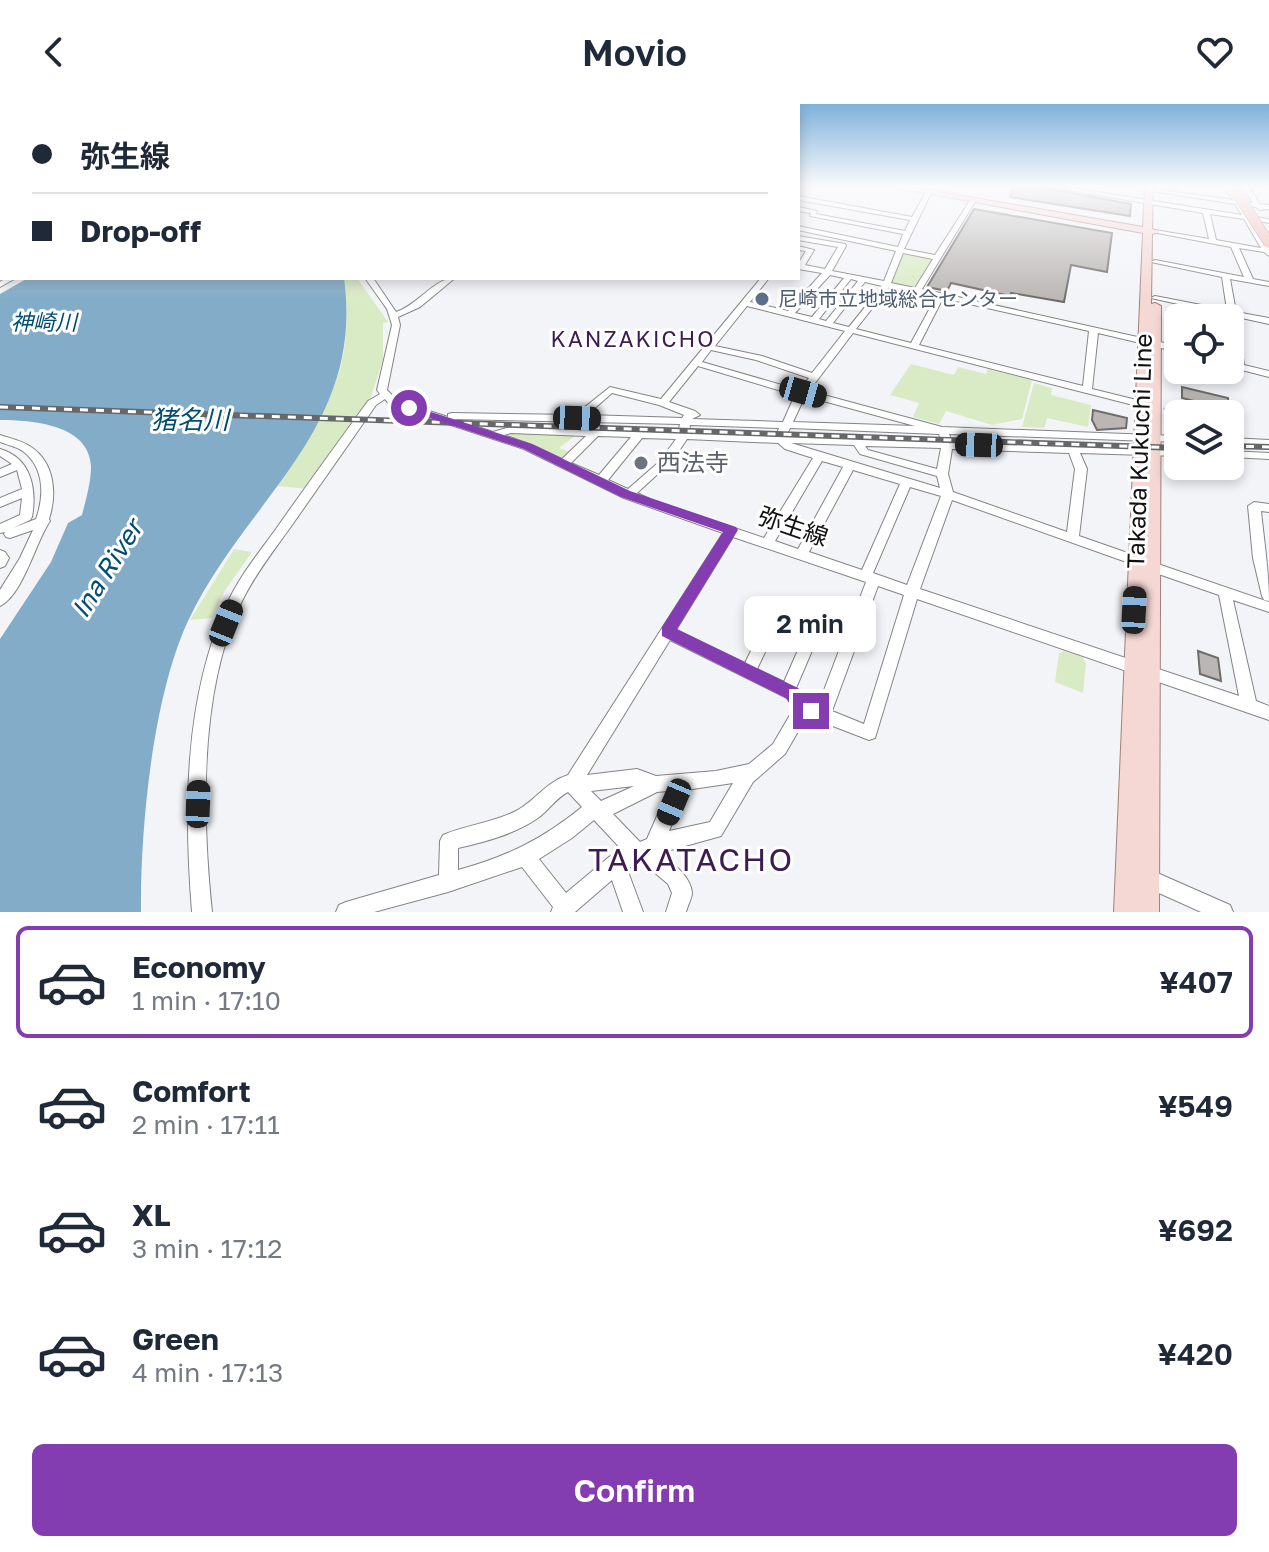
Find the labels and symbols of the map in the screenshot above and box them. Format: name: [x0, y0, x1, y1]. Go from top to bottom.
place label: 尼崎市立地域総合センター: [778, 286, 1018, 310]
marker: 尼崎市立地域総合センター: [753, 290, 771, 308]
water label: 神崎川: [11, 308, 79, 335]
district label: KANZAKICHO: [550, 325, 716, 352]
street label: Takada Kukuchi Line: [1120, 333, 1157, 569]
car: [777, 374, 829, 410]
route start: [391, 390, 427, 426]
water label: 猪名川: [151, 404, 232, 435]
car: [553, 405, 601, 431]
car: [955, 432, 1003, 458]
place label: 西法寺: [657, 447, 729, 476]
marker: 西法寺: [632, 454, 650, 472]
street label: 弥生線: [755, 500, 832, 551]
water label: Ina River: [64, 511, 151, 623]
car: [1121, 585, 1147, 635]
callout: 2 min: [745, 595, 877, 651]
car: [206, 596, 246, 650]
route end: [793, 693, 829, 729]
car: [654, 775, 694, 829]
car: [185, 780, 211, 828]
district label: TAKATACHO: [588, 840, 794, 878]

